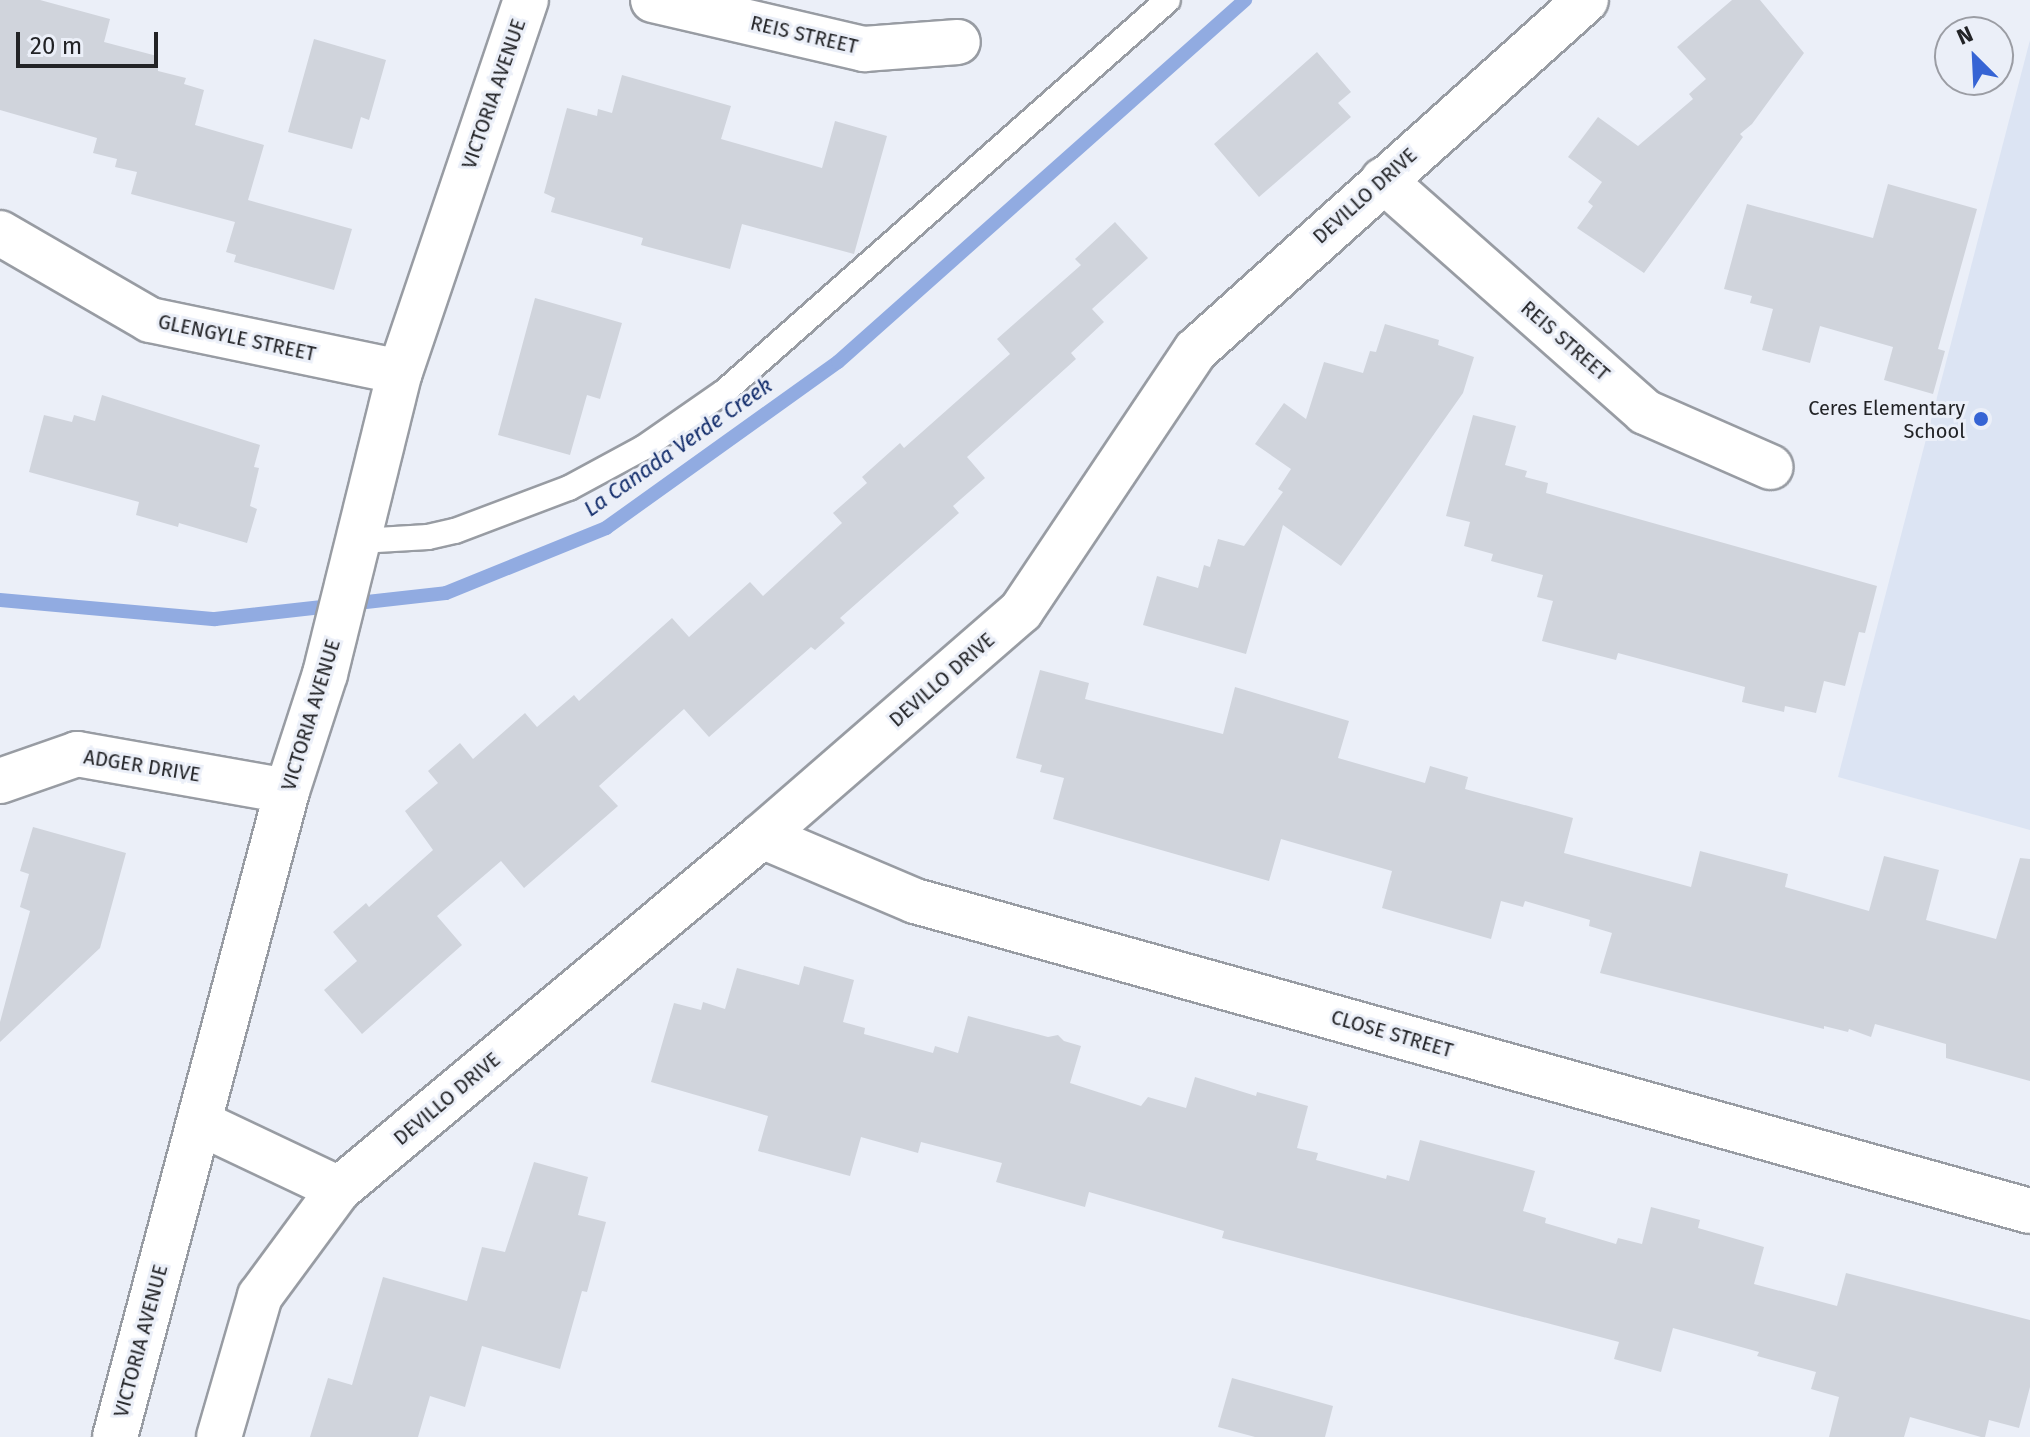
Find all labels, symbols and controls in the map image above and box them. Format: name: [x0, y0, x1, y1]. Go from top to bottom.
street label: REIS STREET: [748, 11, 860, 59]
scale bar: [20, 16, 162, 66]
street label: VICTORIA AVENUE: [457, 16, 531, 172]
north arrow: [1934, 16, 2014, 96]
text: N: [1953, 20, 1977, 51]
text: 20 m: [30, 32, 82, 60]
street label: DEVILLO DRIVE: [1308, 143, 1422, 249]
street label: REIS STREET: [1516, 296, 1614, 386]
street label: GLENGYLE STREET: [156, 310, 318, 366]
water label: La Canada Verde Creek: [579, 372, 777, 522]
place label: Ceres Elementary School: [1808, 396, 1965, 443]
marker: Ceres Elementary School: [1972, 410, 1990, 428]
street label: DEVILLO DRIVE: [885, 628, 999, 732]
street label: VICTORIA AVENUE: [277, 636, 345, 794]
street label: ADGER DRIVE: [82, 745, 202, 787]
street label: CLOSE STREET: [1328, 1005, 1456, 1063]
street label: DEVILLO DRIVE: [389, 1048, 505, 1150]
street label: VICTORIA AVENUE: [109, 1262, 173, 1420]

